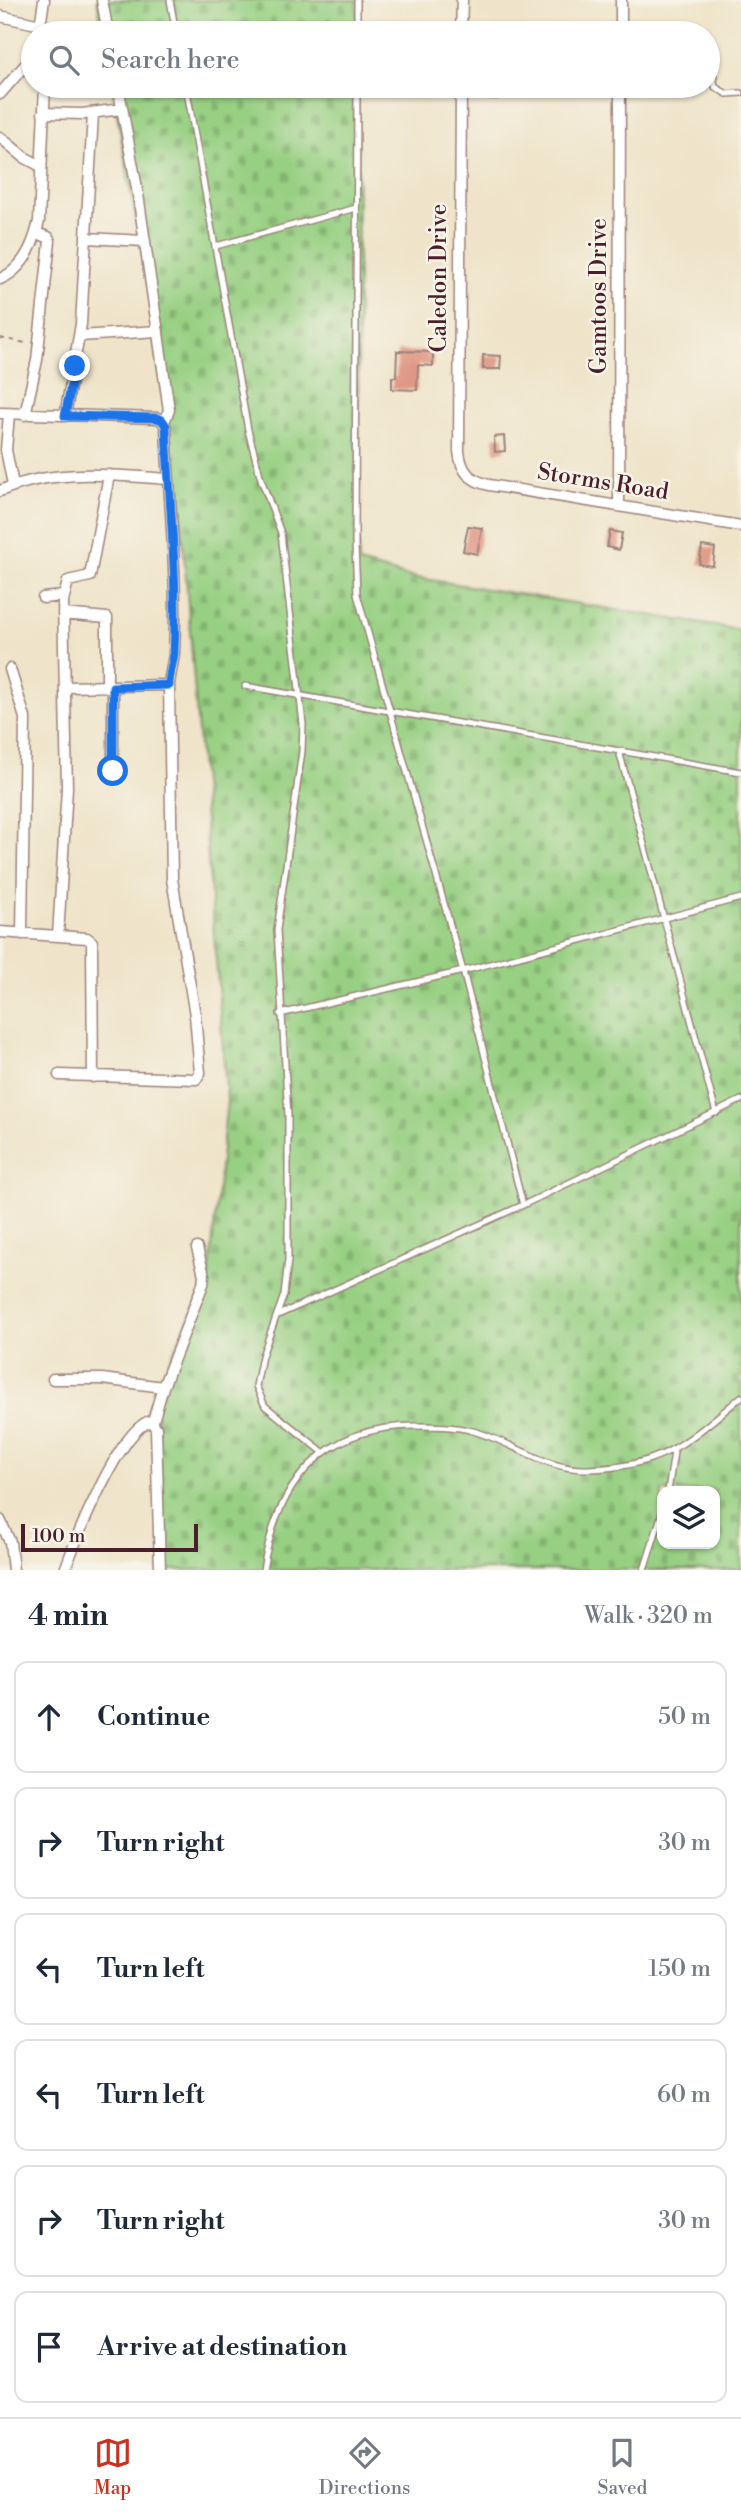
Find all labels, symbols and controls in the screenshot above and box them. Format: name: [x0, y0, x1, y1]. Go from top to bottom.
search box: [21, 21, 720, 98]
icon: search: [45, 41, 83, 79]
text: Search here: [101, 44, 240, 76]
street label: Caledon Drive: [425, 204, 453, 352]
street label: Gamtoos Drive: [585, 218, 613, 374]
route end: [59, 350, 90, 381]
street label: Storms Road: [535, 458, 671, 506]
route start: [97, 755, 128, 786]
map controls: [657, 1486, 720, 1549]
button: layers: [657, 1486, 720, 1549]
scale bar: [21, 1521, 198, 1553]
text: 100 m: [32, 1524, 85, 1548]
text: 4 min: [28, 1597, 108, 1635]
text: Walk · 320 m: [584, 1602, 713, 1630]
icon: ahead: [30, 1698, 68, 1736]
text: Continue: [97, 1701, 210, 1733]
text: 50 m: [658, 1703, 711, 1731]
icon: right: [30, 1824, 68, 1862]
text: Turn right: [97, 1827, 225, 1859]
text: 30 m: [658, 1829, 711, 1857]
icon: left: [30, 1950, 68, 1988]
text: Turn left: [97, 1953, 205, 1985]
text: 150 m: [648, 1955, 711, 1983]
icon: left: [30, 2076, 68, 2114]
text: Turn left: [97, 2079, 205, 2111]
text: 60 m: [657, 2081, 711, 2109]
icon: right: [30, 2202, 68, 2240]
text: Turn right: [97, 2205, 225, 2237]
text: 30 m: [658, 2207, 711, 2235]
icon: arrive: [30, 2328, 68, 2366]
text: Arrive at destination: [97, 2331, 347, 2363]
tab: Map: [94, 2434, 132, 2500]
tab: Directions: [319, 2434, 410, 2500]
tab: Saved: [598, 2434, 647, 2500]

